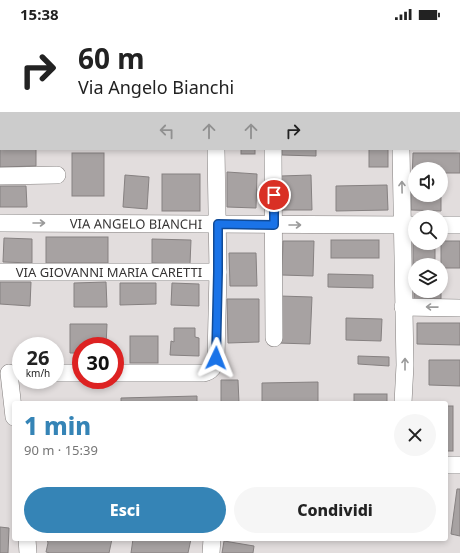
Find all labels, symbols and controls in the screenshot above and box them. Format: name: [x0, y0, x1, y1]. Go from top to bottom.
text: 15:38: [20, 4, 59, 24]
text: 60 m: [78, 39, 145, 77]
icon: right: [12, 44, 64, 96]
text: Via Angelo Bianchi: [78, 75, 234, 99]
icon: left: [156, 120, 178, 142]
icon: ahead: [198, 120, 220, 142]
icon: ahead: [240, 120, 262, 142]
icon: right: [282, 120, 304, 142]
map controls: [408, 162, 448, 298]
button: sound: [408, 162, 448, 202]
pin: [257, 178, 291, 212]
one-way arrow: [398, 181, 406, 194]
icon: arrive: [263, 184, 285, 206]
button: search: [408, 210, 448, 250]
street label: VIA ANGELO BIANCHI: [70, 214, 202, 233]
one-way arrow: [32, 219, 45, 227]
one-way arrow: [288, 221, 301, 229]
button: layers: [408, 258, 448, 298]
street label: VIA GIOVANNI MARIA CARETTI: [16, 263, 202, 281]
one-way arrow: [426, 303, 439, 311]
speed limit sign: 30: [72, 337, 124, 389]
position arrow: [195, 337, 237, 379]
text: 26: [27, 344, 49, 371]
one-way arrow: [401, 358, 409, 371]
text: km/h: [26, 366, 50, 380]
text: 1 min: [24, 409, 91, 442]
button: close: [394, 414, 436, 456]
text: 90 m · 15:39: [24, 441, 98, 459]
button: Esci: [24, 487, 226, 533]
button: Condividi: [234, 487, 436, 533]

